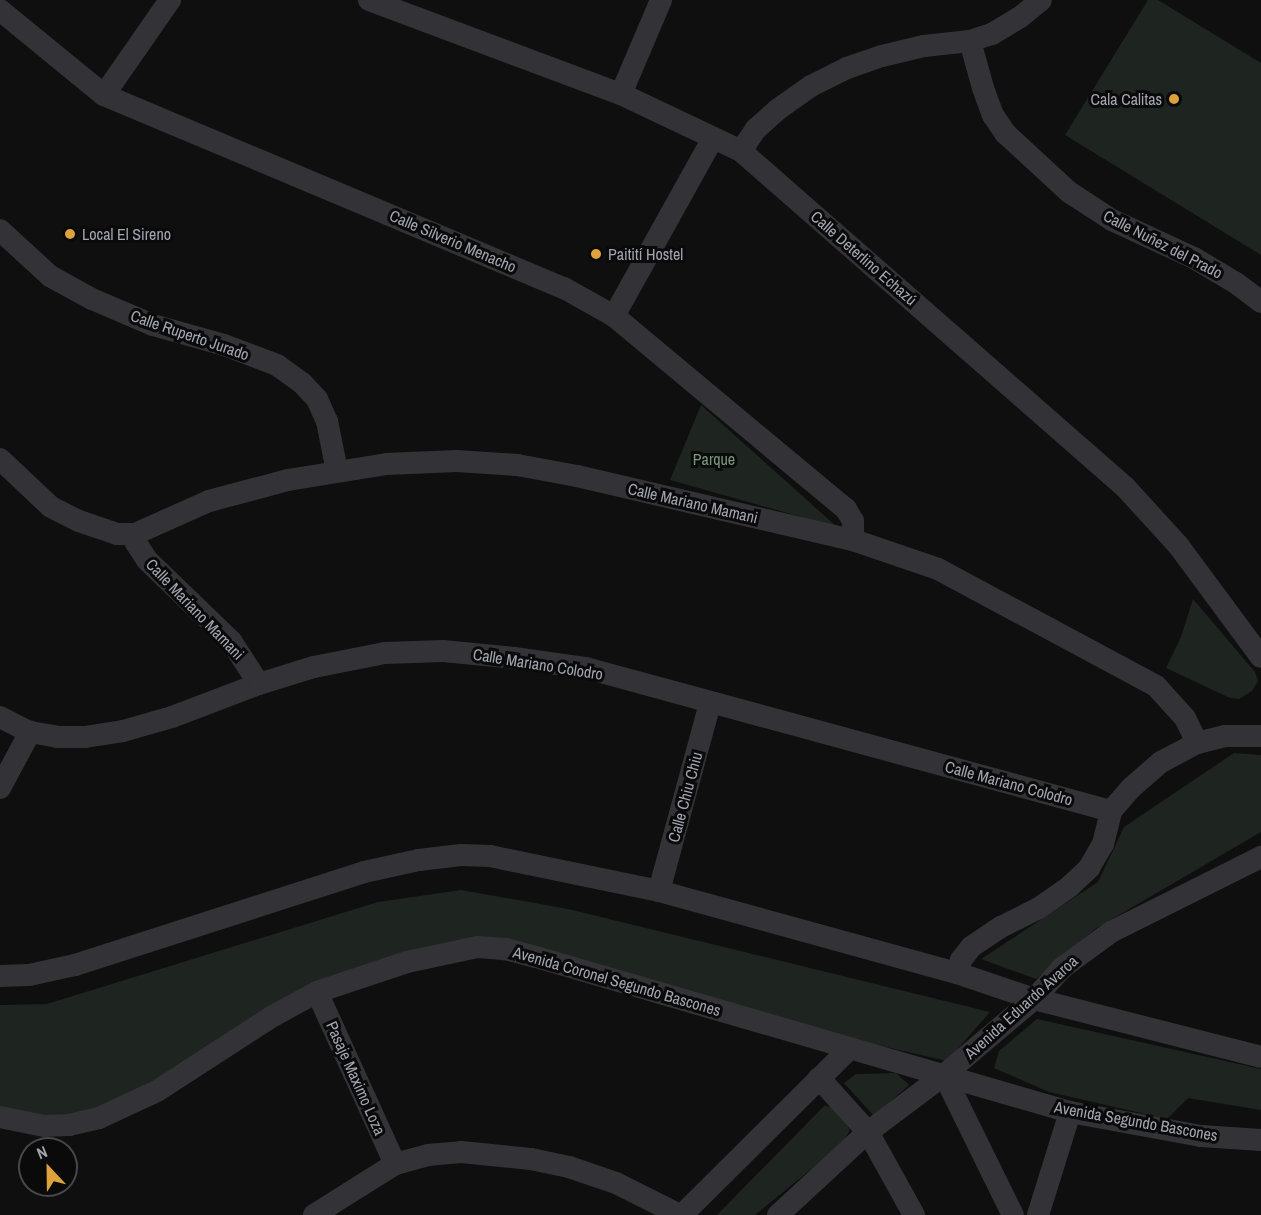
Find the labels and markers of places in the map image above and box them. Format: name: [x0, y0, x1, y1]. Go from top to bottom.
place label: Cala Calitas: [1091, 89, 1162, 109]
marker: Cala Calitas: [1167, 92, 1181, 106]
place label: Local El Sireno: [82, 224, 171, 244]
marker: Local El Sireno: [63, 227, 77, 241]
place label: Paitití Hostel: [608, 244, 683, 264]
marker: Paitití Hostel: [589, 247, 603, 261]

